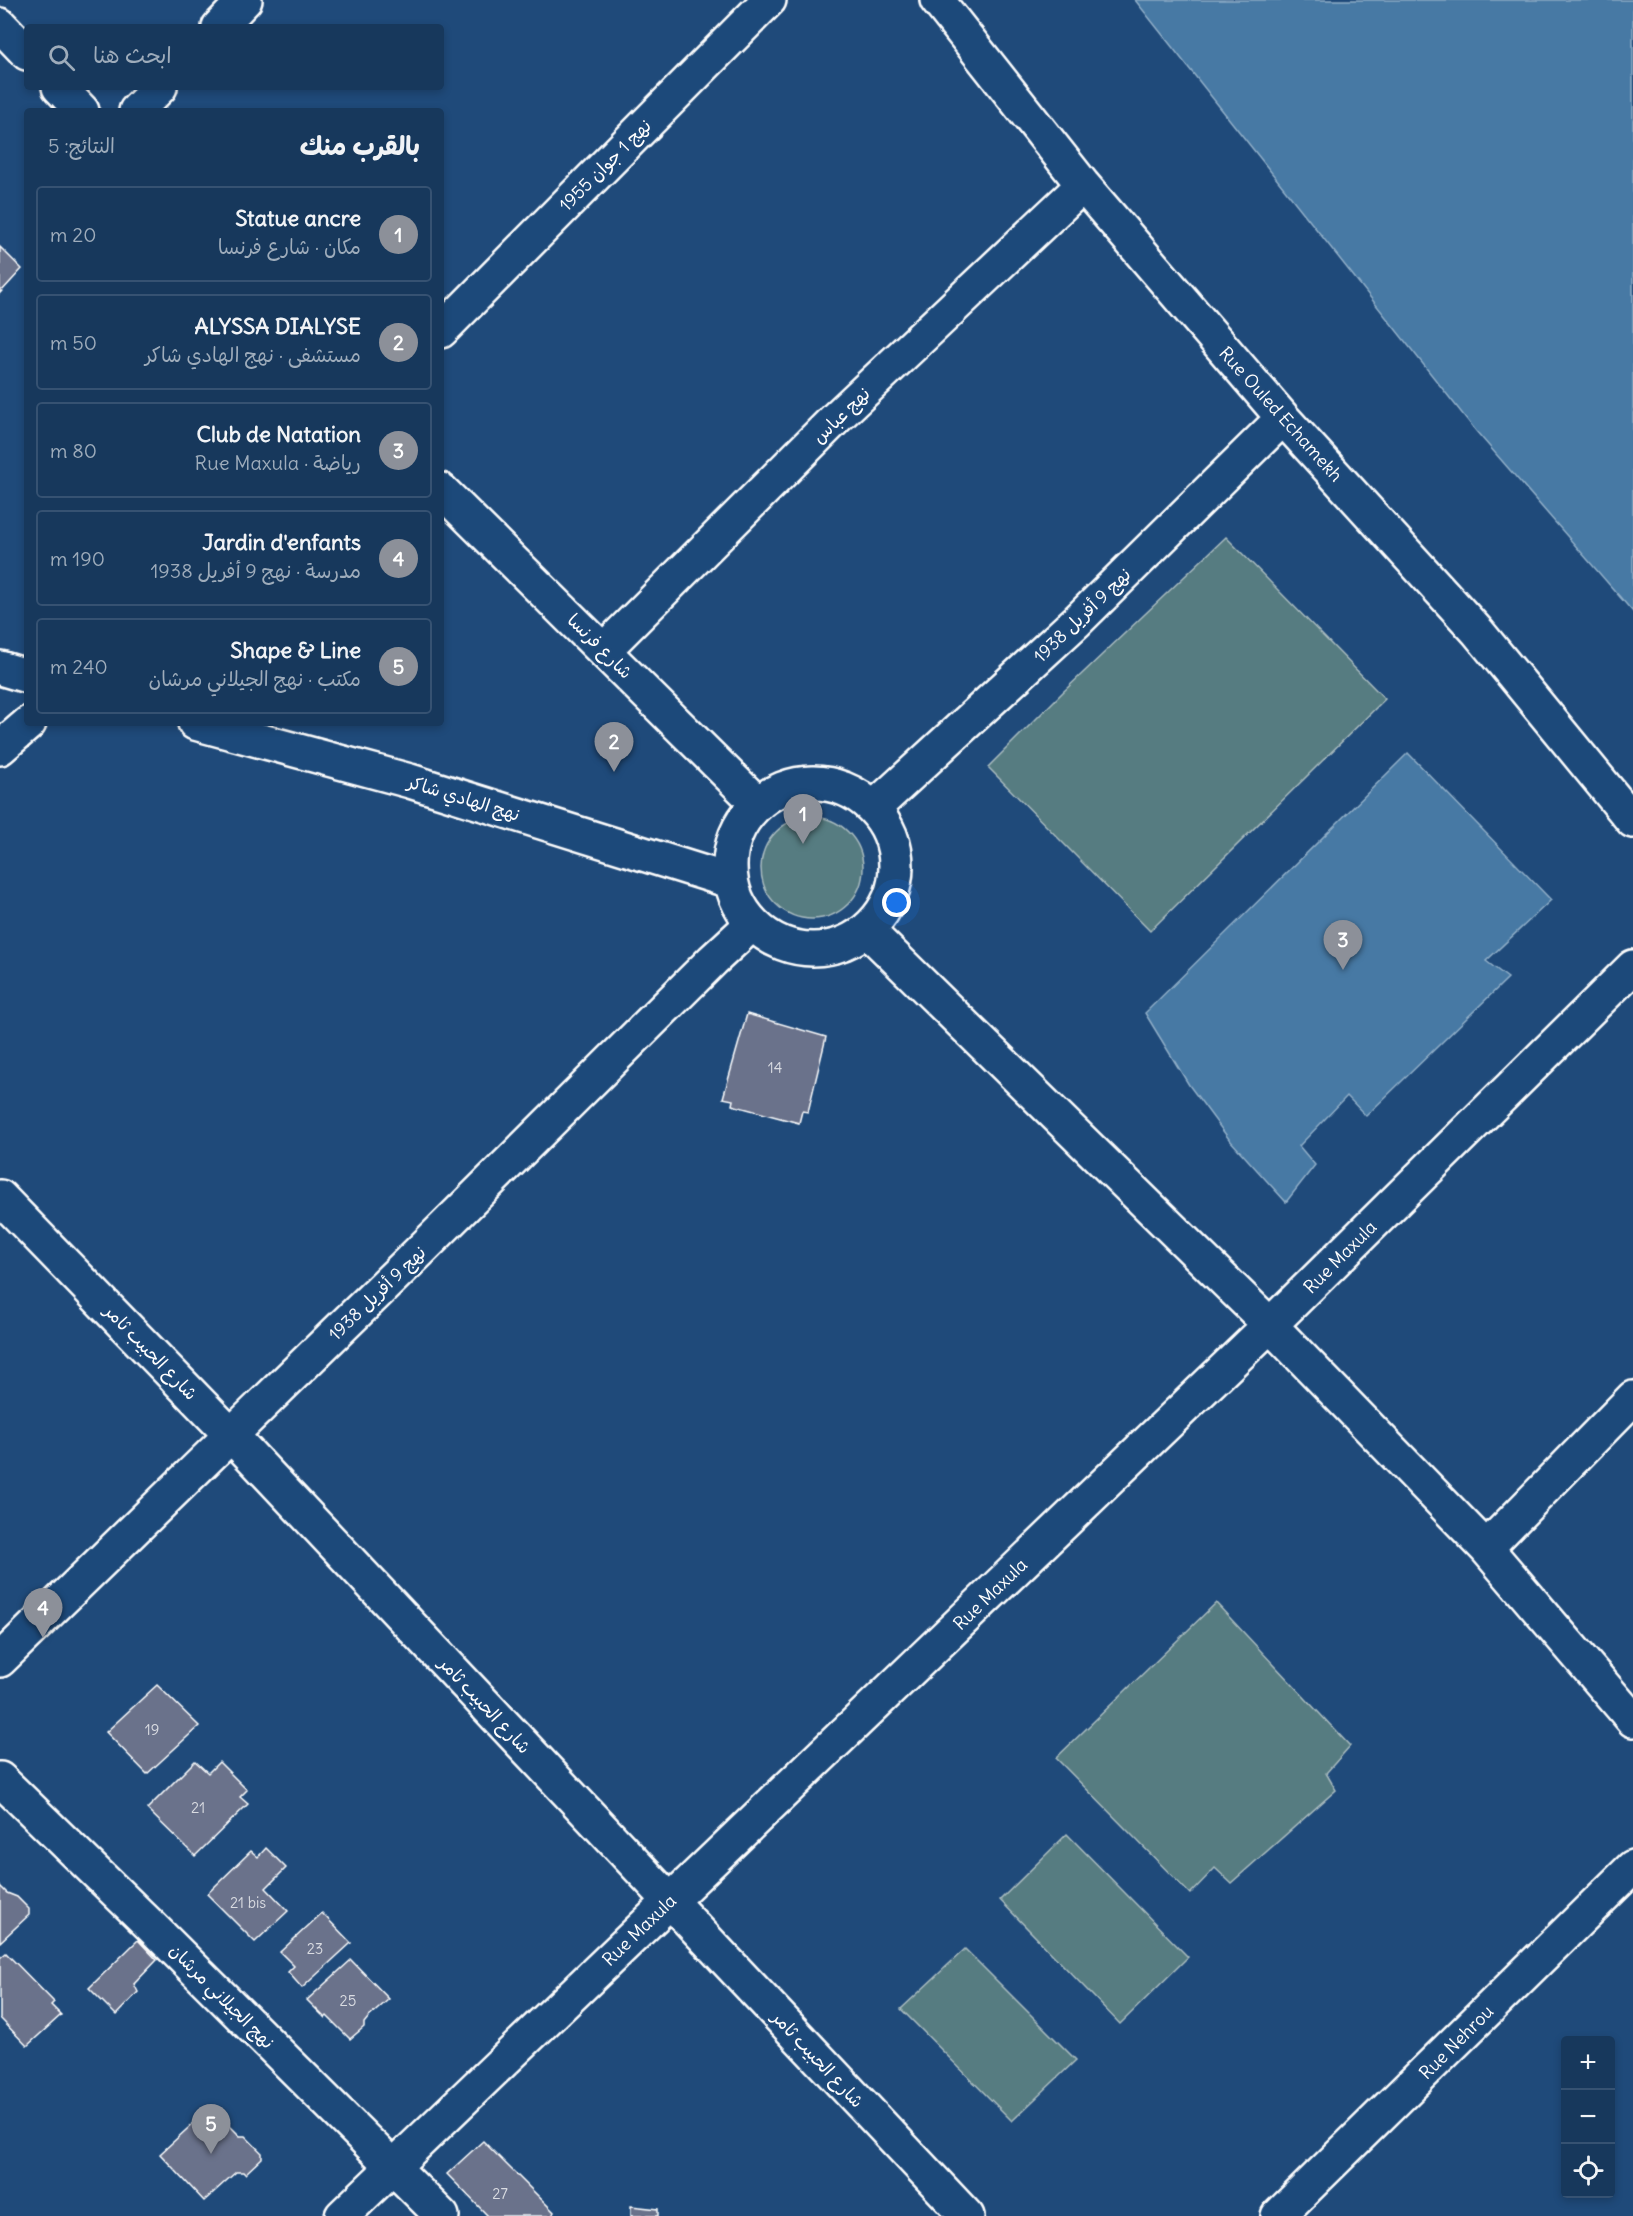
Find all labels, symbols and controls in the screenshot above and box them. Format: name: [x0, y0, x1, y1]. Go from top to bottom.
search box: [24, 24, 444, 90]
icon: search: [45, 41, 78, 74]
text: ابحث هنا: [93, 41, 172, 69]
street label: نهج 1 جوان 1955: [554, 114, 657, 217]
text: بالقرب منك: [300, 129, 420, 162]
text: النتائج: 5: [48, 133, 115, 158]
text: Statue ancre: [235, 204, 361, 232]
text: 20 m: [50, 222, 96, 247]
text: 1: [395, 222, 402, 247]
text: مكان · شارع فرنسا: [218, 234, 361, 259]
text: ALYSSA DIALYSE: [195, 312, 361, 340]
text: 50 m: [50, 330, 97, 355]
text: 2: [393, 330, 404, 355]
text: مستشفى · نهج الهادي شاكر: [145, 342, 361, 367]
street label: Rue Ouled Echamekh: [1214, 342, 1348, 486]
street label: نهج عباس: [807, 382, 875, 449]
text: Club de Natation: [196, 420, 361, 448]
text: 80 m: [50, 438, 97, 463]
text: 3: [393, 438, 404, 463]
text: رياضة · Rue Maxula: [195, 450, 361, 475]
text: Jardin d'enfants: [202, 528, 361, 556]
text: 190 m: [50, 546, 105, 571]
text: 4: [393, 546, 404, 571]
text: مدرسة · نهج 9 أفريل 1938: [150, 558, 361, 583]
street label: نهج 9 أفريل 1938: [1028, 563, 1136, 668]
street label: شارع فرنسا: [562, 609, 637, 684]
text: Shape & Line: [230, 636, 361, 664]
text: 240 m: [50, 654, 108, 679]
text: 5: [393, 654, 404, 679]
text: مكتب · نهج الجيلاني مرشان: [148, 666, 361, 691]
pin: 2: [594, 722, 634, 772]
street label: نهج الهادي شاكر: [403, 769, 523, 828]
pin: 1: [784, 794, 822, 844]
your location: [882, 888, 911, 917]
pin: 3: [1324, 920, 1362, 970]
house number: 14: [768, 1058, 783, 1077]
street label: Rue Maxula: [1299, 1216, 1381, 1298]
street label: نهج 9 أفريل 1938: [323, 1241, 431, 1346]
street label: شارع الحبيب ثامر: [97, 1298, 203, 1405]
street label: Rue Maxula: [948, 1553, 1032, 1635]
pin: 4: [24, 1588, 63, 1638]
street label: شارع الحبيب ثامر: [432, 1650, 536, 1759]
house number: 19: [145, 1720, 159, 1739]
house number: 21: [191, 1798, 205, 1817]
street label: Rue Maxula: [597, 1889, 681, 1971]
house number: 21 bis: [230, 1893, 266, 1912]
street label: نهج الجيلاني مرشان: [161, 1939, 279, 2057]
house number: 23: [307, 1939, 323, 1958]
house number: 25: [340, 1991, 356, 2010]
street label: Rue Nehrou: [1414, 2000, 1498, 2084]
street label: شارع الحبيب ثامر: [765, 2004, 869, 2113]
map controls: [1561, 2036, 1615, 2198]
button: +: [1561, 2036, 1615, 2090]
button: −: [1561, 2090, 1615, 2144]
pin: 5: [192, 2104, 230, 2154]
button: locate: [1561, 2144, 1615, 2198]
house number: 27: [492, 2184, 508, 2203]

